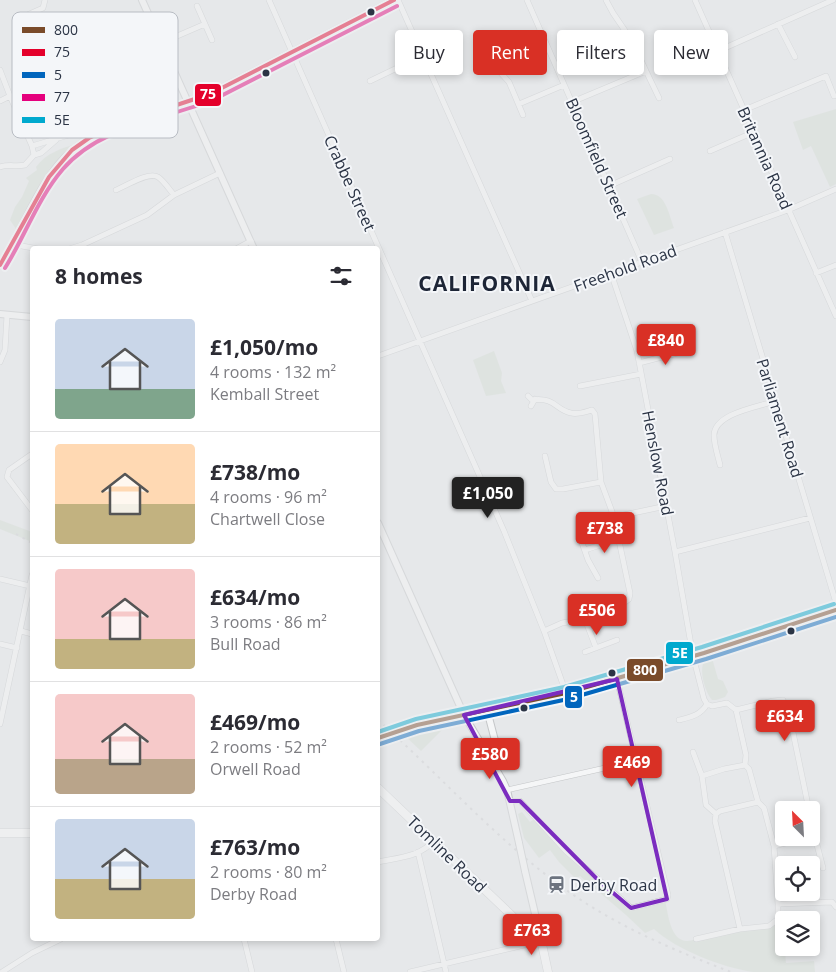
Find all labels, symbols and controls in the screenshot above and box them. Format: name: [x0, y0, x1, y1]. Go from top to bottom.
unlabelled marker: [366, 7, 376, 17]
legend: [12, 12, 178, 138]
text: 800: [54, 20, 78, 39]
chip: Buy: [395, 30, 463, 75]
chip: Rent: [473, 30, 547, 75]
chip: Filters: [557, 30, 644, 75]
chip: New: [654, 30, 728, 75]
text: 75: [54, 42, 70, 61]
text: 5: [54, 65, 62, 84]
unlabelled marker: [261, 68, 271, 78]
line badge: 75: [194, 83, 222, 107]
text: 75: [200, 84, 216, 103]
text: 77: [54, 87, 70, 106]
street label: Bloomfield Street: [561, 94, 634, 222]
street label: Britannia Road: [732, 103, 798, 213]
text: 5E: [54, 110, 70, 129]
street label: Crabbe Street: [319, 132, 381, 235]
street label: Freehold Road: [570, 239, 680, 297]
text: 8 homes: [55, 262, 143, 290]
icon: filters: [327, 262, 355, 290]
district label: CALIFORNIA: [418, 269, 556, 297]
pin: £840: [636, 324, 696, 366]
text: £840: [648, 329, 684, 351]
text: £1,050/mo: [210, 333, 318, 361]
icon: home: [95, 339, 155, 399]
street label: Parliament Road: [751, 356, 809, 480]
text: 4 rooms · 132 m²: [210, 361, 336, 383]
text: Kemball Street: [210, 383, 319, 405]
street label: Henslow Road: [637, 409, 679, 517]
text: £738/mo: [210, 458, 300, 486]
icon: home: [95, 464, 155, 524]
pin: £1,050: [447, 476, 529, 519]
text: £1,050: [463, 482, 513, 504]
text: 4 rooms · 96 m²: [210, 486, 327, 508]
text: Chartwell Close: [210, 508, 325, 530]
pin: £738: [575, 512, 635, 554]
text: £738: [587, 517, 623, 539]
text: £634/mo: [210, 583, 300, 611]
icon: home: [95, 589, 155, 649]
pin: £506: [567, 594, 627, 636]
text: £506: [579, 599, 615, 621]
text: 3 rooms · 86 m²: [210, 611, 327, 633]
unlabelled marker: [786, 626, 796, 636]
text: Bull Road: [210, 633, 281, 655]
line badge: 5E: [665, 641, 694, 665]
text: 5E: [672, 643, 688, 662]
line badge: 800: [626, 658, 664, 682]
text: 800: [633, 660, 657, 679]
unlabelled marker: [607, 668, 617, 678]
line badge: 5: [564, 685, 583, 709]
text: 5: [570, 687, 578, 706]
pin: £634: [755, 700, 815, 742]
unlabelled marker: [519, 703, 529, 713]
text: £634: [767, 705, 803, 727]
text: £469/mo: [210, 708, 300, 736]
icon: home: [95, 714, 155, 774]
text: 2 rooms · 52 m²: [210, 736, 327, 758]
pin: £580: [460, 738, 520, 780]
text: £580: [472, 743, 508, 765]
pin: £469: [602, 746, 662, 788]
text: £469: [614, 751, 650, 773]
text: Orwell Road: [210, 758, 301, 780]
north arrow: [775, 801, 820, 846]
map controls: [775, 801, 820, 956]
street label: Tomline Road: [403, 810, 491, 898]
text: £763/mo: [210, 833, 300, 861]
icon: home: [95, 839, 155, 899]
button: locate: [775, 856, 820, 901]
text: 2 rooms · 80 m²: [210, 861, 327, 883]
place label: Derby Road: [570, 874, 657, 896]
station icon: Derby Road: [546, 875, 566, 895]
text: Derby Road: [210, 883, 297, 905]
button: layers: [775, 911, 820, 956]
pin: £763: [502, 914, 562, 956]
text: £763: [514, 919, 550, 941]

